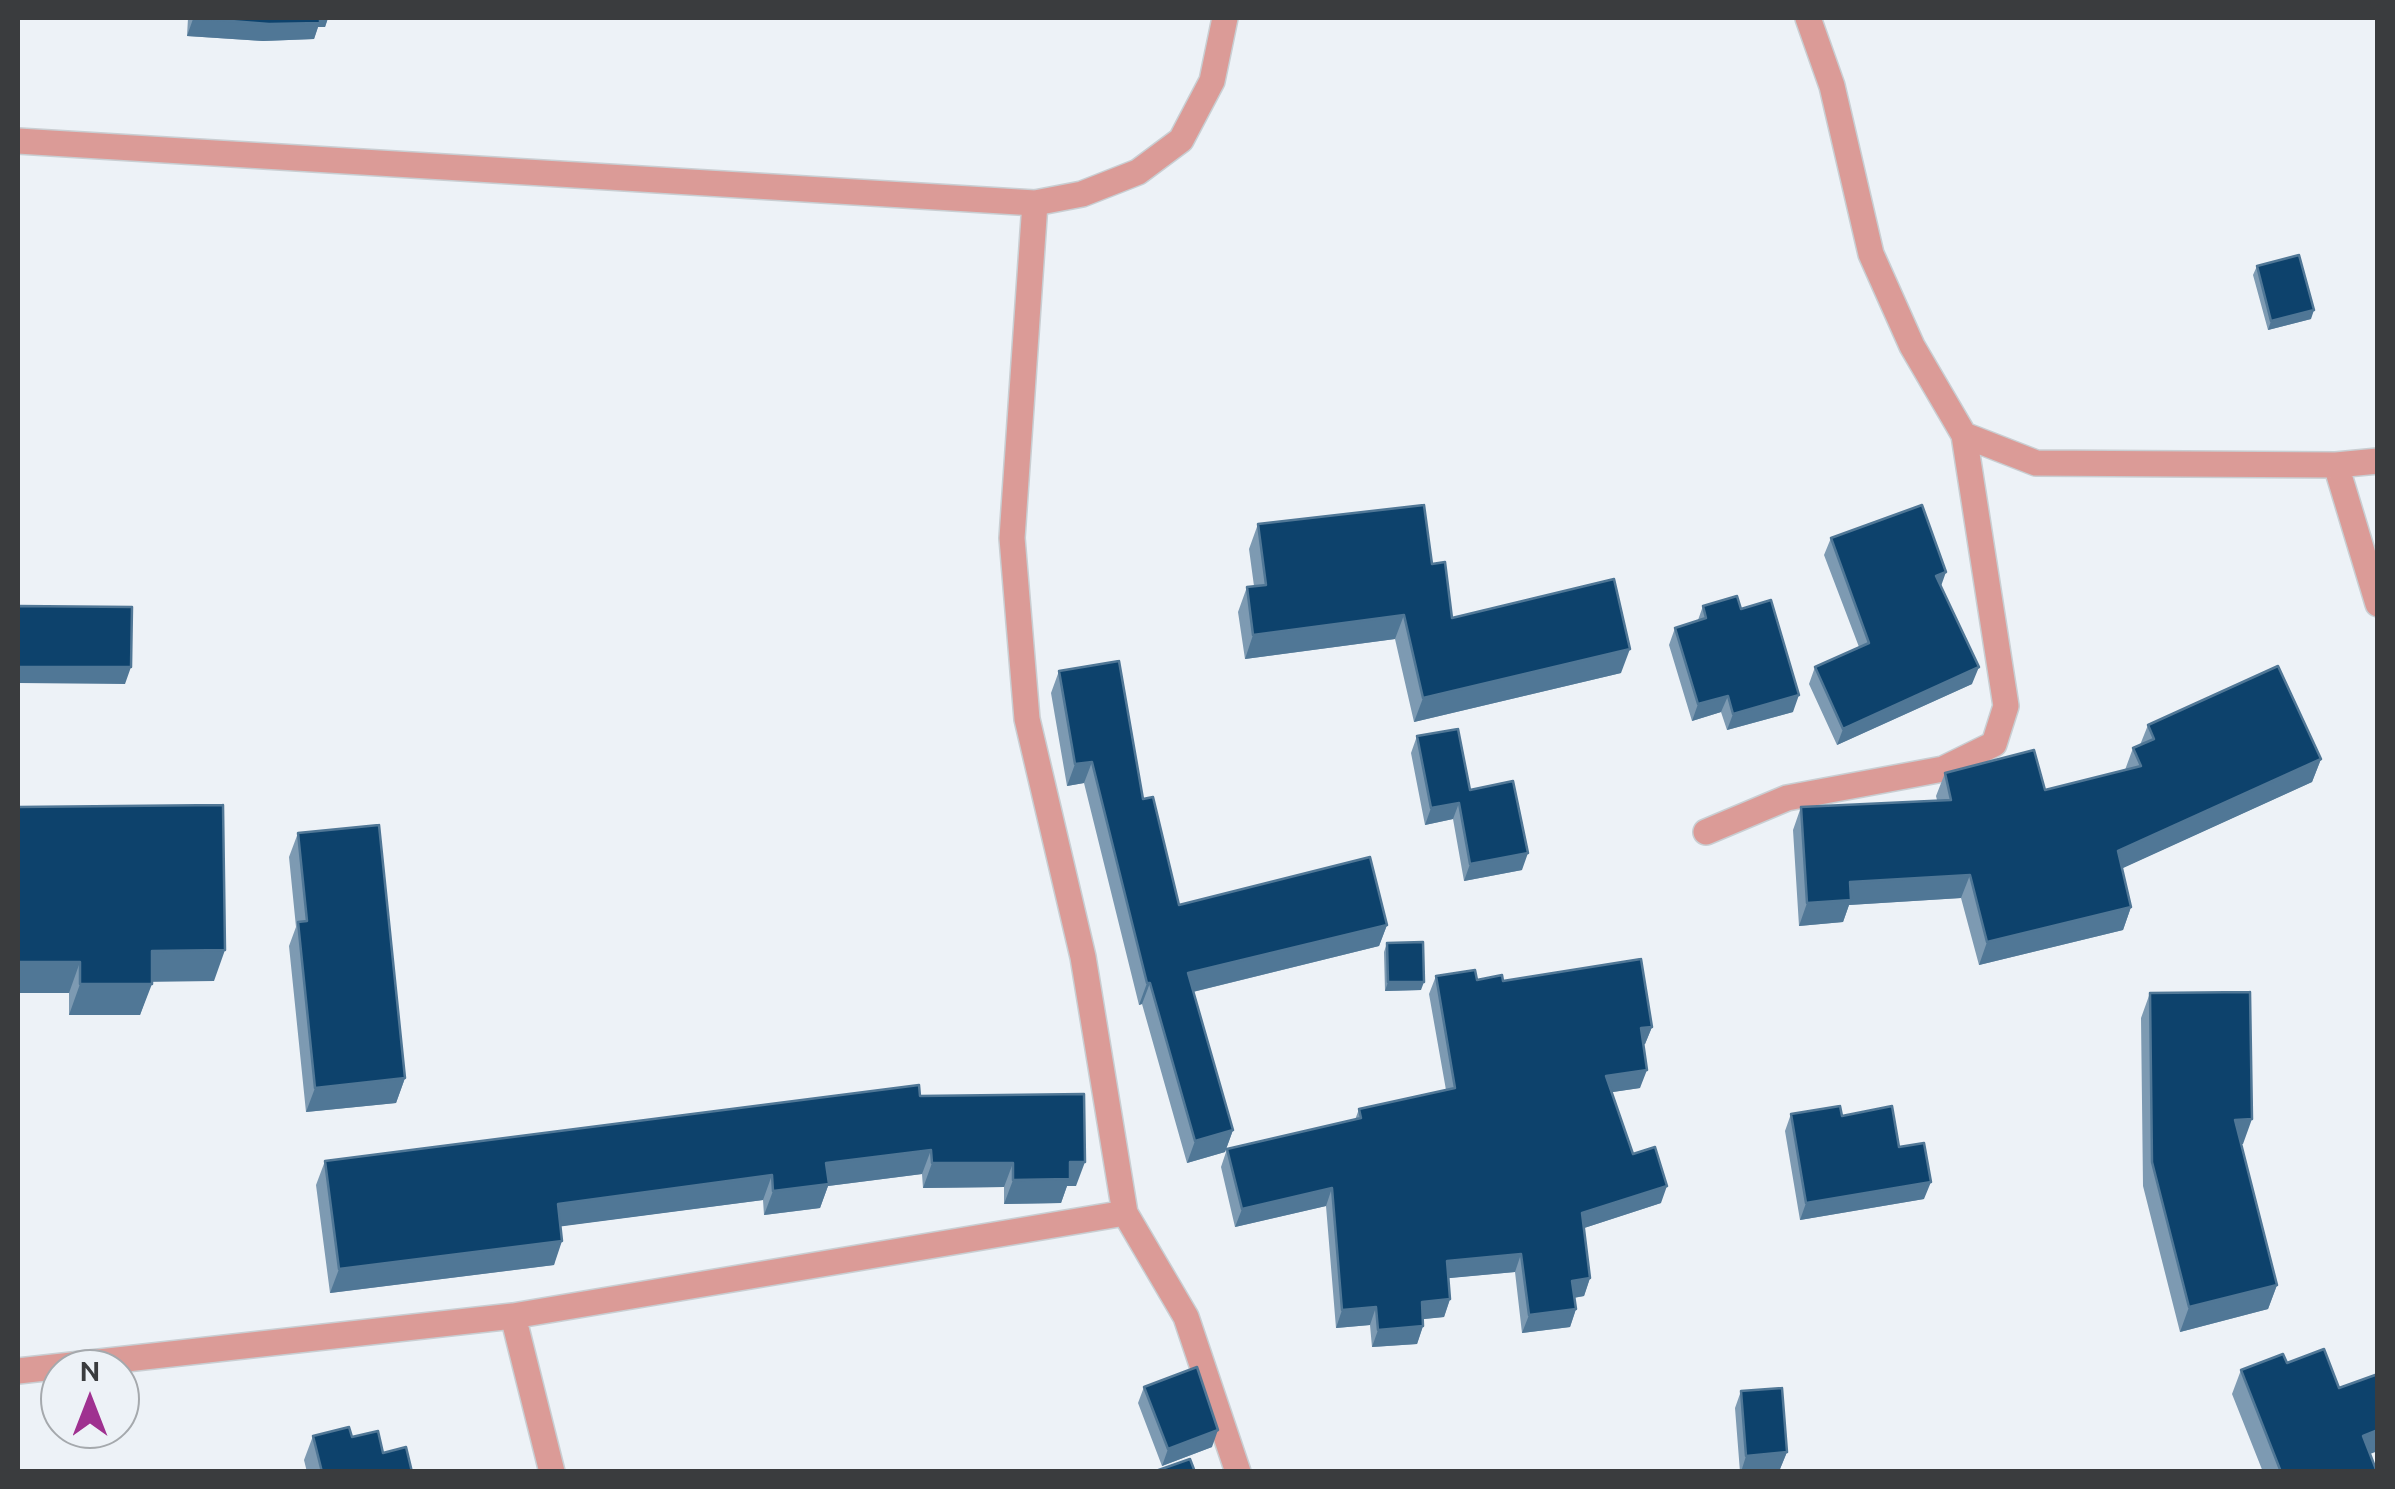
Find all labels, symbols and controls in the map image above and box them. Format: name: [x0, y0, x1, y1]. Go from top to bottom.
north arrow: [40, 1349, 140, 1449]
text: N: [80, 1355, 100, 1386]

